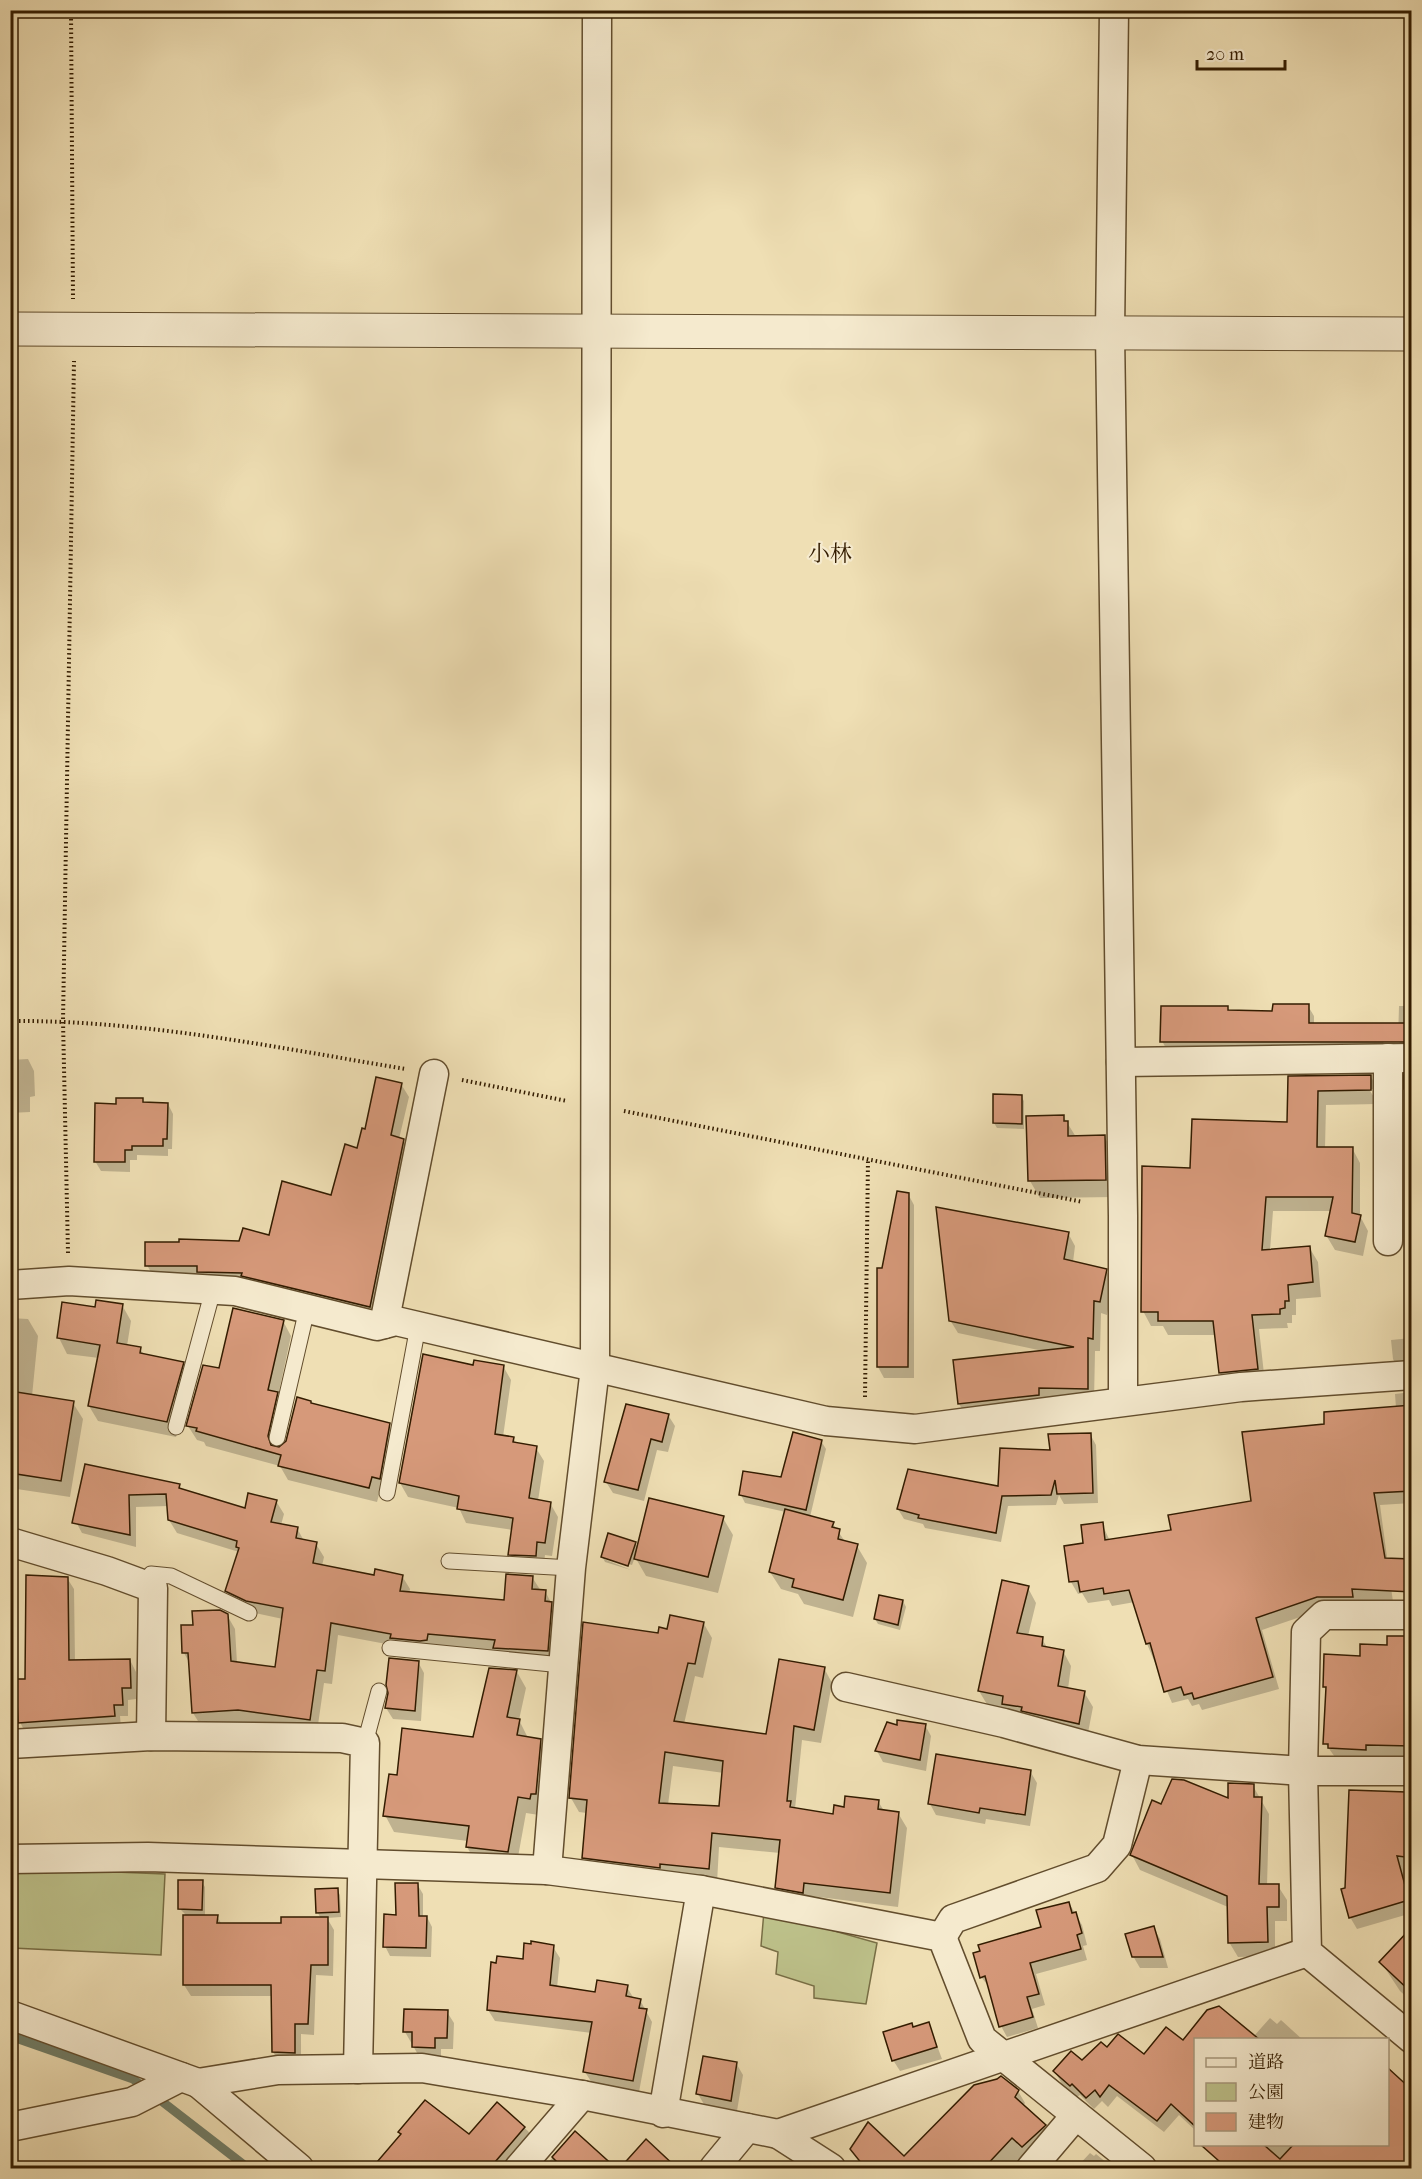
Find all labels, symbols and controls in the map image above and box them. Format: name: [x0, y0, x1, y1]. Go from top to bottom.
scale bar: [1197, 33, 1286, 71]
text: 20 m: [1206, 44, 1244, 65]
district label: 小林: [808, 541, 852, 567]
legend: [1194, 2038, 1389, 2146]
text: 道路: [1248, 2052, 1284, 2073]
text: 公園: [1248, 2082, 1284, 2103]
text: 建物: [1248, 2112, 1284, 2133]

